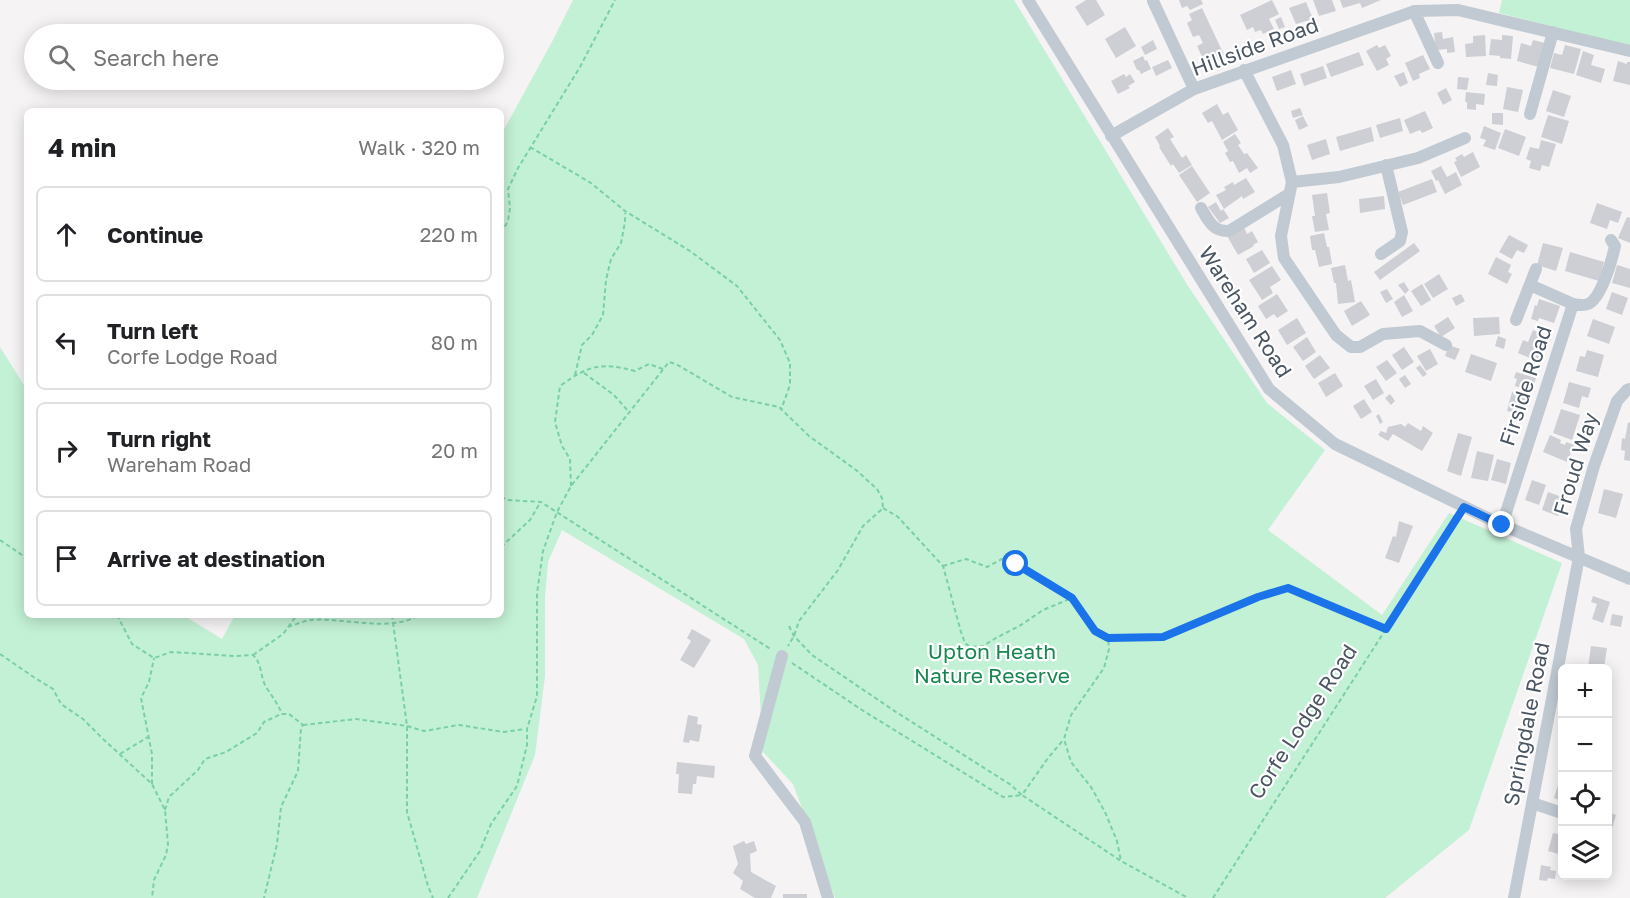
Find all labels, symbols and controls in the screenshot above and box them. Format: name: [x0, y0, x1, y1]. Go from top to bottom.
street label: Hillside Road: [1187, 11, 1322, 81]
search box: [24, 24, 504, 90]
icon: search: [45, 41, 78, 74]
text: Search here: [93, 44, 219, 71]
text: 4 min: [48, 132, 116, 163]
text: Walk · 320 m: [358, 135, 480, 159]
icon: ahead: [50, 218, 83, 251]
text: Continue: [107, 221, 203, 248]
text: 220 m: [420, 222, 478, 246]
street label: Wareham Road: [1194, 241, 1298, 382]
text: Turn left: [107, 317, 198, 344]
street label: Firside Road: [1493, 322, 1557, 449]
icon: left: [50, 326, 83, 359]
text: 80 m: [431, 330, 478, 354]
text: Corfe Lodge Road: [107, 344, 278, 368]
street label: Froud Way: [1547, 409, 1603, 518]
text: Turn right: [107, 425, 211, 452]
icon: right: [50, 434, 83, 467]
text: 20 m: [431, 438, 478, 462]
text: Wareham Road: [107, 452, 251, 476]
route end: [1488, 511, 1514, 537]
icon: arrive: [50, 542, 83, 575]
text: Arrive at destination: [107, 545, 325, 572]
route start: [1002, 550, 1028, 576]
park label: Upton Heath Nature Reserve: [914, 638, 1070, 688]
street label: Corfe Lodge Road: [1242, 639, 1362, 804]
street label: Springdale Road: [1497, 640, 1555, 808]
map controls: [1558, 664, 1612, 880]
button: +: [1558, 664, 1612, 718]
button: −: [1558, 718, 1612, 772]
button: locate: [1558, 772, 1612, 826]
button: layers: [1558, 826, 1612, 880]

